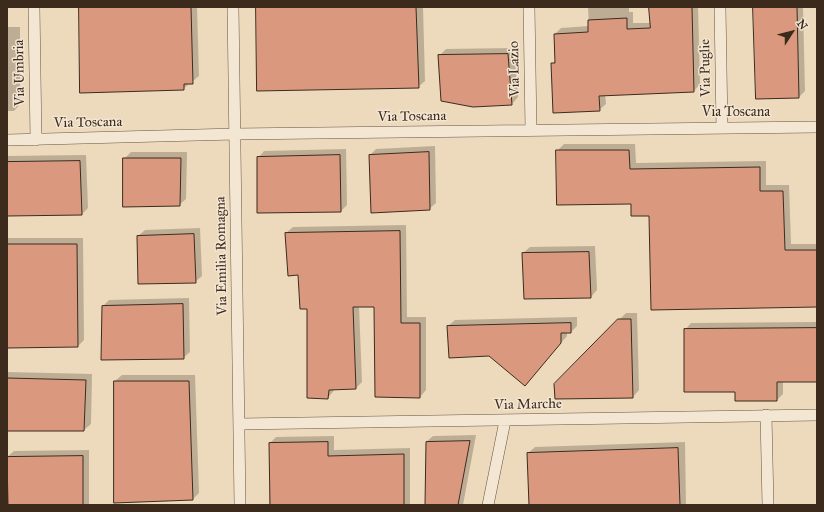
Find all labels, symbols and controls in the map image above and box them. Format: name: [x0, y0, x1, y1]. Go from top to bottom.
north arrow: [772, 12, 812, 52]
text: N: [794, 17, 810, 32]
street label: Via Puglie: [697, 39, 715, 97]
street label: Via Umbria: [11, 40, 29, 106]
street label: Via Lazio: [506, 41, 524, 97]
street label: Via Toscana: [702, 105, 770, 121]
street label: Via Toscana: [378, 108, 446, 126]
street label: Via Toscana: [54, 114, 122, 132]
street label: Via Emilia Romagna: [213, 196, 231, 316]
street label: Via Marche: [494, 396, 562, 414]

